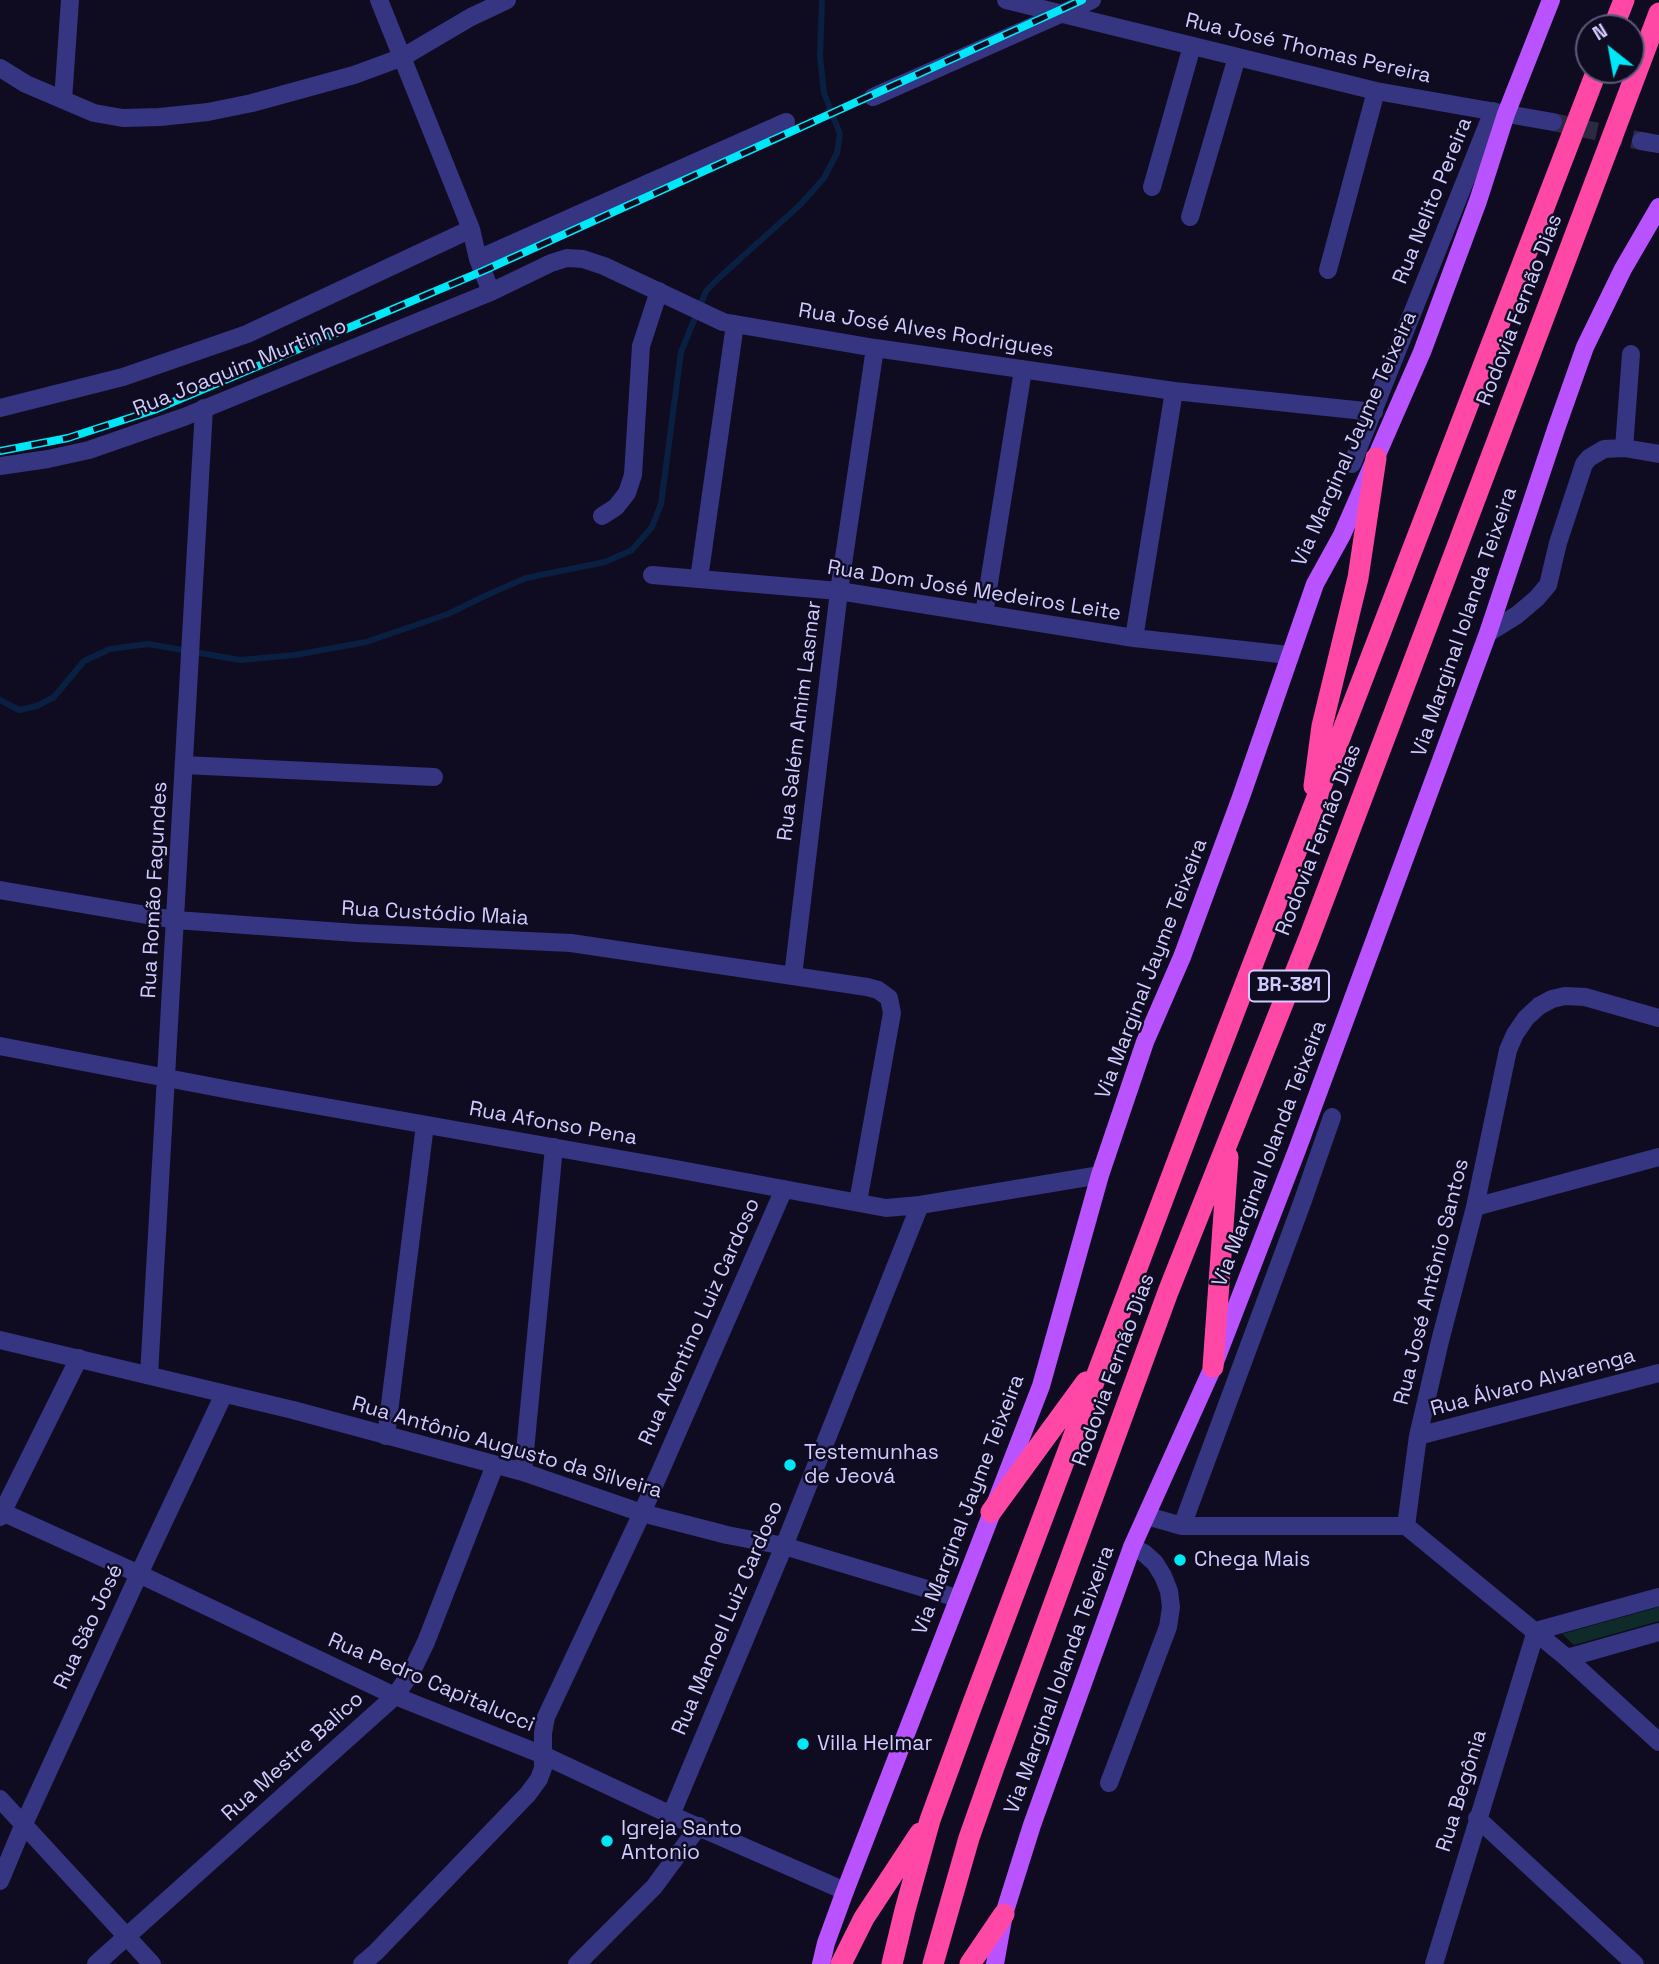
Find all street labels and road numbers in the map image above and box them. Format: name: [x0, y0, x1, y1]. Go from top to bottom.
street label: Rua José Thomas Pereira: [1183, 8, 1433, 90]
street label: Rua Nelito Pereira: [1388, 114, 1478, 288]
street label: Rodovia Fernão Dias: [1472, 211, 1568, 409]
street label: Rua José Alves Rodrigues: [797, 298, 1055, 364]
street label: Via Marginal Jayme Teixeira: [1287, 307, 1423, 571]
street label: Rua Joaquim Murtinho: [130, 314, 350, 422]
street label: Via Marginal Iolanda Teixeira: [1407, 484, 1523, 760]
street label: Rua Dom José Medeiros Leite: [825, 555, 1123, 627]
street label: Rua Salém Amim Lasmar: [773, 599, 827, 843]
street label: Rodovia Fernão Dias: [1271, 741, 1367, 939]
street label: Rua Romão Fagundes: [137, 781, 173, 999]
street label: Via Marginal Jayme Teixeira: [1091, 835, 1213, 1103]
street label: Rua Custódio Maia: [341, 897, 529, 931]
road number: BR-381: [1249, 970, 1329, 1002]
street label: Via Marginal Iolanda Teixeira: [1207, 1017, 1333, 1291]
street label: Rua Afonso Pena: [467, 1097, 639, 1151]
street label: Rua José Antônio Santos: [1389, 1156, 1475, 1408]
street label: Rua Aventino Luiz Cardoso: [634, 1195, 766, 1449]
street label: Rodovia Fernão Dias: [1067, 1270, 1161, 1470]
street label: Rua Álvaro Alvarenga: [1428, 1344, 1638, 1422]
street label: Via Marginal Jayme Teixeira: [908, 1371, 1030, 1639]
street label: Rua Antônio Augusto da Silveira: [349, 1392, 665, 1504]
street label: Rua Manoel Luiz Cardoso: [667, 1497, 789, 1739]
street label: Via Marginal Iolanda Teixeira: [1000, 1542, 1120, 1818]
street label: Rua São José: [49, 1560, 129, 1694]
street label: Rua Pedro Capitalucci: [324, 1628, 538, 1738]
street label: Rua Mestre Balico: [217, 1687, 369, 1827]
street label: Rua Begônia: [1431, 1727, 1493, 1855]

